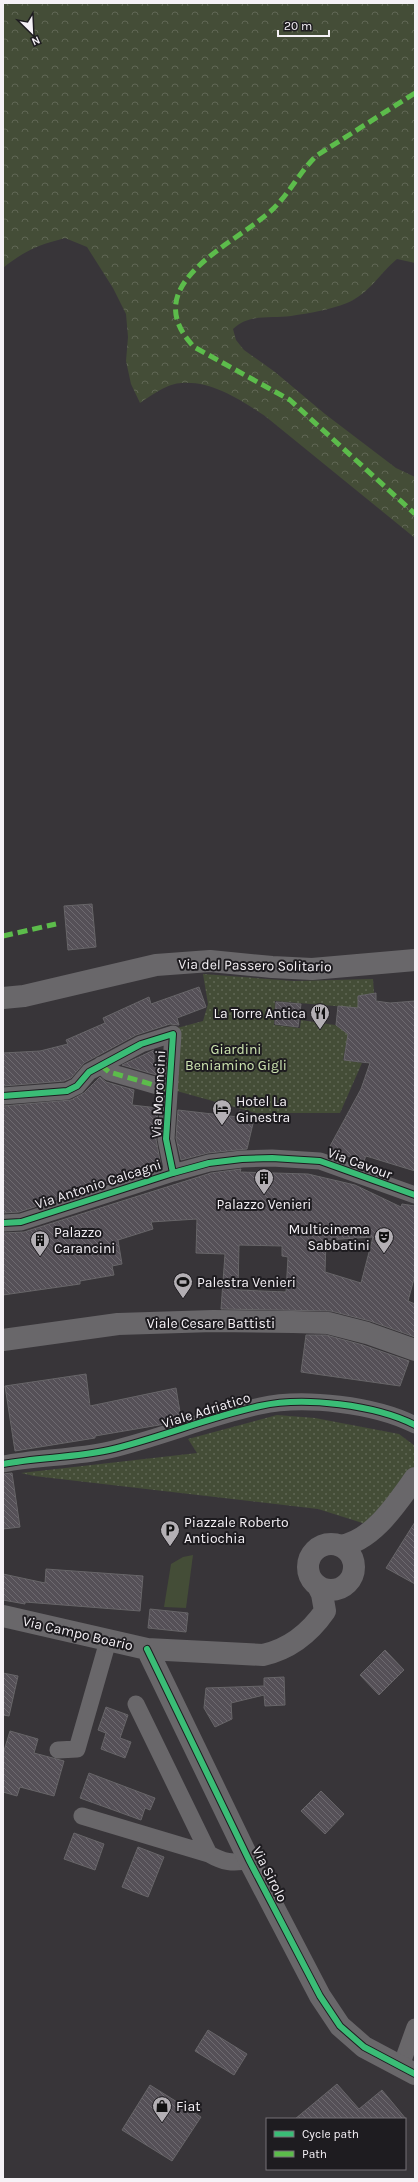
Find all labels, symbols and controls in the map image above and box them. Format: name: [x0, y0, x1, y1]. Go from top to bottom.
north arrow: [12, 12, 52, 52]
scale bar: [278, 12, 329, 38]
text: 20 m: [284, 19, 312, 33]
text: N: [30, 33, 42, 48]
street label: Via del Passero Solitario: [178, 956, 332, 975]
restaurant icon: La Torre Antica: [309, 1002, 331, 1030]
place label: La Torre Antica: [213, 1005, 306, 1022]
park label: Giardini Beniamino Gigli: [185, 1041, 287, 1074]
street label: Via Moroncini: [148, 1050, 169, 1138]
place label: Hotel La Ginestra: [236, 1093, 290, 1126]
hotel icon: Hotel La Ginestra: [211, 1098, 233, 1126]
street label: Via Cavour: [325, 1144, 395, 1183]
street label: Via Antonio Calcagni: [33, 1156, 163, 1213]
building icon: Palazzo Venieri: [253, 1167, 275, 1195]
place label: Palazzo Venieri: [216, 1196, 312, 1213]
place label: Multicinema Sabbatini: [288, 1221, 370, 1254]
place label: Palazzo Carancini: [54, 1224, 116, 1257]
theatre icon: Multicinema Sabbatini: [373, 1226, 395, 1254]
building icon: Palazzo Carancini: [29, 1229, 51, 1257]
sports icon: Palestra Venieri: [172, 1271, 194, 1299]
place label: Palestra Venieri: [197, 1274, 296, 1291]
street label: Viale Cesare Battisti: [147, 1315, 275, 1332]
street label: Viale Adriatico: [160, 1389, 253, 1432]
place label: Piazzale Roberto Antiochia: [184, 1514, 289, 1547]
parking icon: Piazzale Roberto Antiochia: [159, 1519, 181, 1547]
street label: Via Campo Boario: [21, 1613, 135, 1654]
street label: Via Sirolo: [248, 1844, 291, 1905]
shop icon: Fiat: [151, 2095, 173, 2123]
place label: Fiat: [176, 2098, 200, 2115]
legend: [266, 2118, 406, 2170]
text: Cycle path: [302, 2127, 359, 2141]
text: Path: [302, 2147, 327, 2161]

